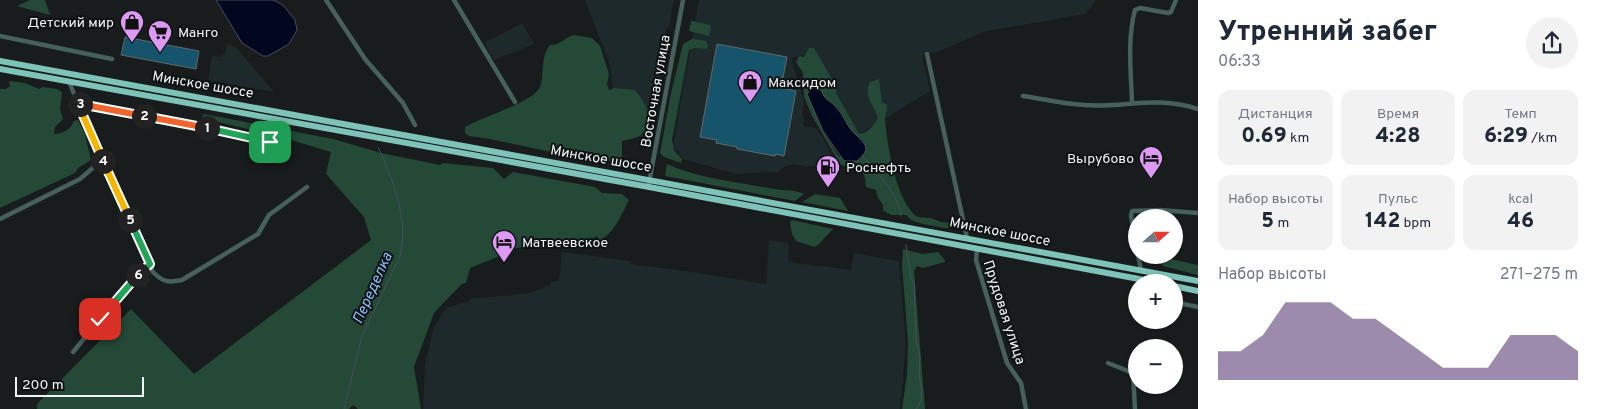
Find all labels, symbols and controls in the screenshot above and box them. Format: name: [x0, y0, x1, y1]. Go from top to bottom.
shop icon: Детский мир: [119, 9, 145, 43]
place label: Детский мир: [27, 15, 114, 32]
text: Утренний забег: [1218, 15, 1437, 51]
button: share: [1526, 17, 1578, 69]
supermarket icon: Манго: [147, 19, 173, 53]
place label: Манго: [178, 25, 219, 42]
street label: Восточная улица: [638, 34, 675, 149]
text: 06:33: [1218, 52, 1261, 72]
street label: Минское шоссе: [151, 68, 255, 103]
shop icon: Максидом: [737, 69, 763, 103]
place label: Максидом: [768, 75, 836, 92]
pin: 3: [68, 92, 92, 116]
text: 3: [76, 96, 85, 113]
pin: 2: [132, 104, 156, 128]
text: Дистанция: [1238, 106, 1313, 123]
text: Время: [1377, 106, 1419, 123]
text: Темп: [1505, 106, 1537, 123]
text: 2: [140, 108, 149, 125]
pin: 1: [194, 116, 220, 140]
text: 1: [205, 120, 210, 137]
pin: [249, 121, 291, 163]
text: 0.69: [1241, 123, 1287, 150]
text: 4:28: [1375, 123, 1421, 150]
text: 6:29: [1484, 123, 1528, 150]
icon: arrive: [256, 128, 284, 156]
text: km: [1287, 130, 1309, 147]
text: /km: [1528, 130, 1557, 147]
street label: Минское шоссе: [549, 142, 653, 177]
hotel icon: Вырубово: [1138, 145, 1164, 179]
pin: 4: [90, 148, 116, 174]
place label: Вырубово: [1067, 151, 1134, 168]
text: 4: [99, 153, 108, 170]
fuel station icon: Роснефть: [815, 154, 841, 188]
place label: Роснефть: [846, 160, 911, 177]
text: Набор высоты: [1228, 191, 1323, 208]
text: Пульс: [1378, 191, 1418, 208]
text: kcal: [1508, 191, 1533, 208]
pin: 5: [118, 208, 142, 232]
text: 5: [1261, 208, 1274, 235]
text: 142: [1365, 208, 1400, 235]
text: 46: [1507, 208, 1534, 235]
north arrow: [1128, 209, 1182, 264]
map controls: [1128, 209, 1183, 394]
text: 5: [126, 212, 135, 229]
street label: Минское шоссе: [948, 214, 1052, 251]
text: m: [1274, 215, 1289, 232]
text: bpm: [1400, 215, 1431, 232]
hotel icon: Матвеевское: [491, 229, 517, 263]
place label: Матвеевское: [522, 235, 608, 252]
water label: Переделка: [349, 250, 398, 327]
street label: Прудовая улица: [979, 258, 1028, 367]
pin: 6: [126, 262, 150, 288]
text: Набор высоты: [1218, 265, 1326, 285]
text: 271–275 m: [1500, 265, 1578, 285]
text: 6: [134, 267, 143, 284]
button: +: [1128, 274, 1183, 329]
pin: [79, 298, 121, 340]
icon: check: [86, 305, 114, 333]
button: −: [1128, 339, 1183, 394]
scale bar: [15, 374, 144, 397]
text: 200 m: [22, 377, 64, 394]

